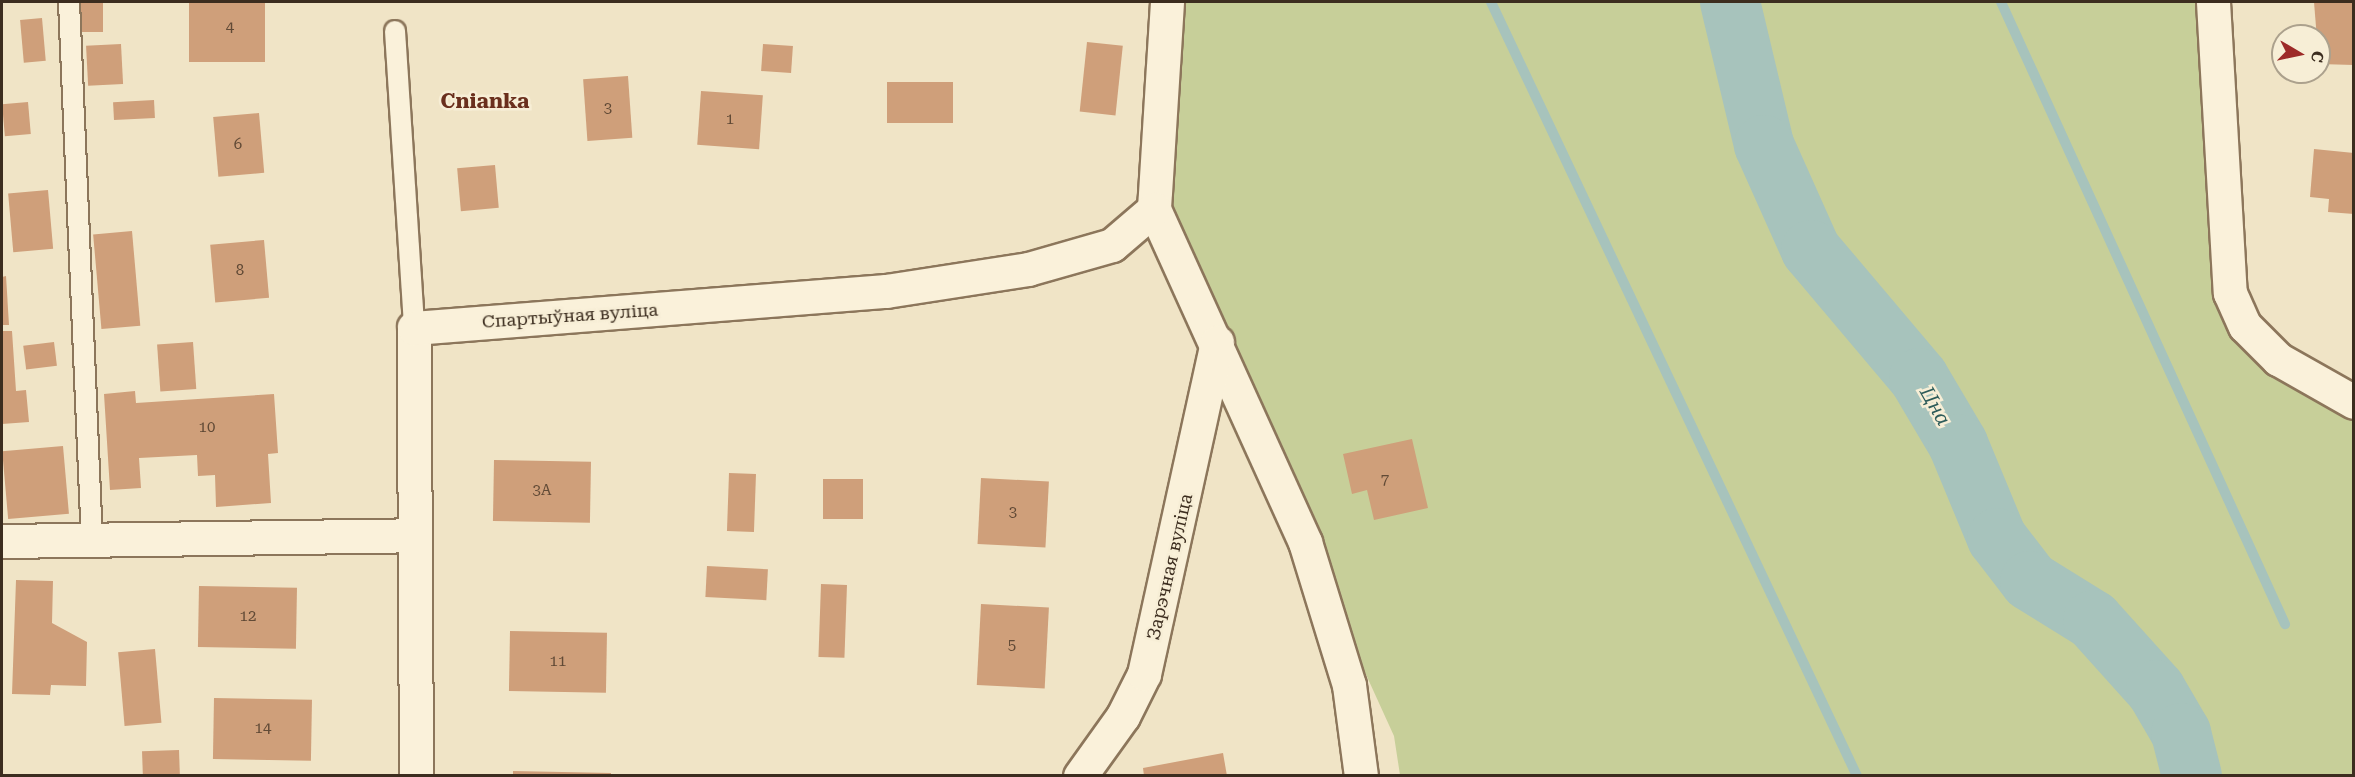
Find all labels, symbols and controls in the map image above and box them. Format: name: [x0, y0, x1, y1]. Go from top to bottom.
house number: 4: [226, 19, 234, 37]
north arrow: [2271, 24, 2331, 84]
text: С: [2307, 50, 2328, 64]
district label: Cnianka: [441, 88, 529, 114]
house number: 3: [604, 100, 612, 118]
house number: 1: [726, 111, 734, 129]
house number: 6: [234, 136, 242, 154]
house number: 8: [236, 262, 244, 280]
street label: Спартыўная вуліца: [481, 299, 659, 333]
water label: Цна: [1914, 382, 1956, 430]
house number: 10: [199, 419, 215, 437]
house number: 7: [1381, 471, 1389, 489]
house number: 3А: [533, 482, 551, 500]
street label: Зарэчная вуліца: [1143, 492, 1197, 642]
house number: 3: [1009, 504, 1017, 522]
house number: 12: [240, 608, 256, 626]
house number: 5: [1008, 637, 1016, 655]
house number: 11: [550, 653, 566, 671]
house number: 14: [255, 720, 271, 738]

